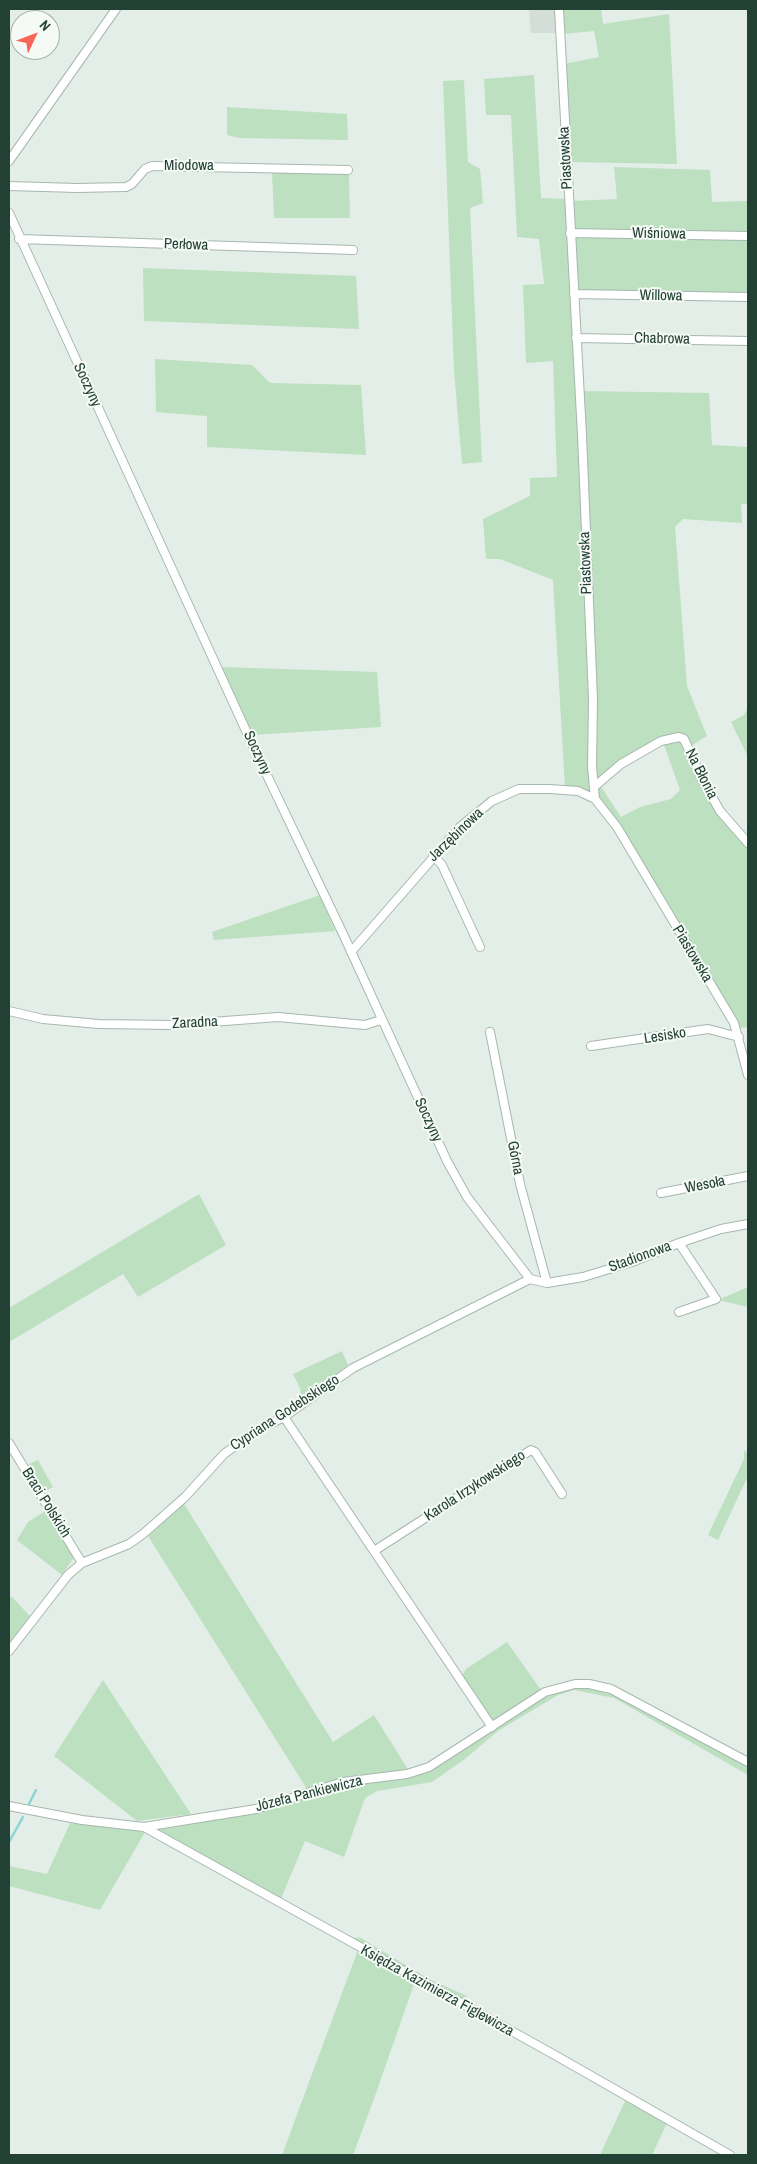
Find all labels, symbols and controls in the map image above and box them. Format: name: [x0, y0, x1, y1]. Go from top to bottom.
north arrow: [10, 10, 60, 60]
text: N: [36, 16, 55, 35]
street label: Piastowska: [555, 126, 577, 190]
street label: Miodowa: [164, 157, 214, 175]
street label: Wiśniowa: [632, 225, 686, 243]
street label: Perłowa: [163, 235, 209, 255]
street label: Willowa: [639, 287, 683, 305]
street label: Chabrowa: [634, 330, 690, 348]
street label: Soczyny: [69, 360, 105, 410]
street label: Piastowska: [576, 531, 596, 595]
street label: Soczyny: [239, 728, 275, 778]
street label: Na Błonia: [681, 746, 721, 802]
street label: Jarzębinowa: [425, 804, 487, 866]
street label: Piastowska: [668, 922, 716, 986]
street label: Zaradna: [172, 1013, 218, 1033]
street label: Lesisko: [643, 1024, 687, 1048]
street label: Soczyny: [410, 1095, 446, 1145]
street label: Górna: [503, 1140, 527, 1176]
street label: Wesoła: [683, 1172, 727, 1198]
street label: Stadionowa: [606, 1237, 674, 1277]
street label: Cypriana Godebskiego: [227, 1371, 343, 1455]
street label: Karola Irzykowskiego: [421, 1447, 529, 1525]
street label: Braci Polskich: [18, 1465, 74, 1541]
street label: Józefa Pankiewicza: [254, 1772, 364, 1816]
street label: Księdza Kazimierza Figlewicza: [357, 1941, 517, 2041]

